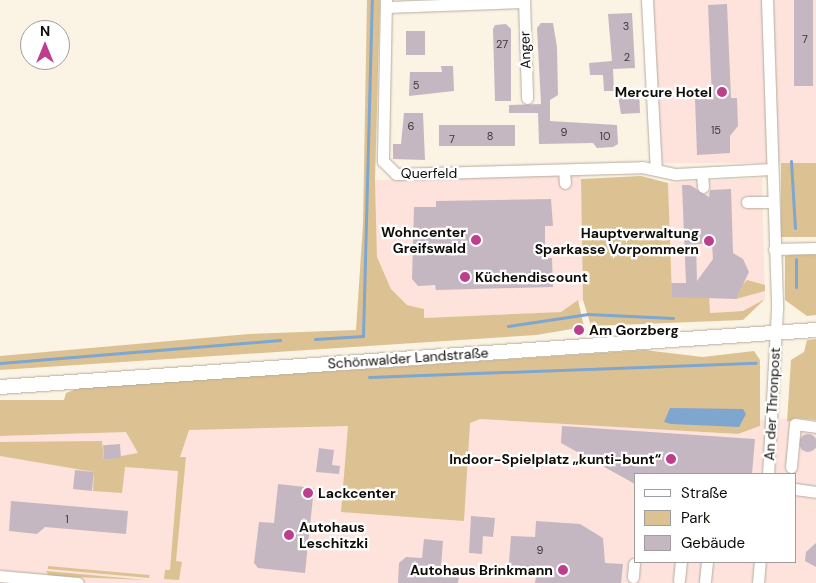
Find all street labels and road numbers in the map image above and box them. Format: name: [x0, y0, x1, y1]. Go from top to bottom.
street label: Anger: [516, 31, 534, 69]
street label: Querfeld: [401, 165, 457, 181]
street label: Schönwalder Landstraße: [327, 344, 489, 372]
street label: An der Thronpost: [761, 347, 783, 461]

